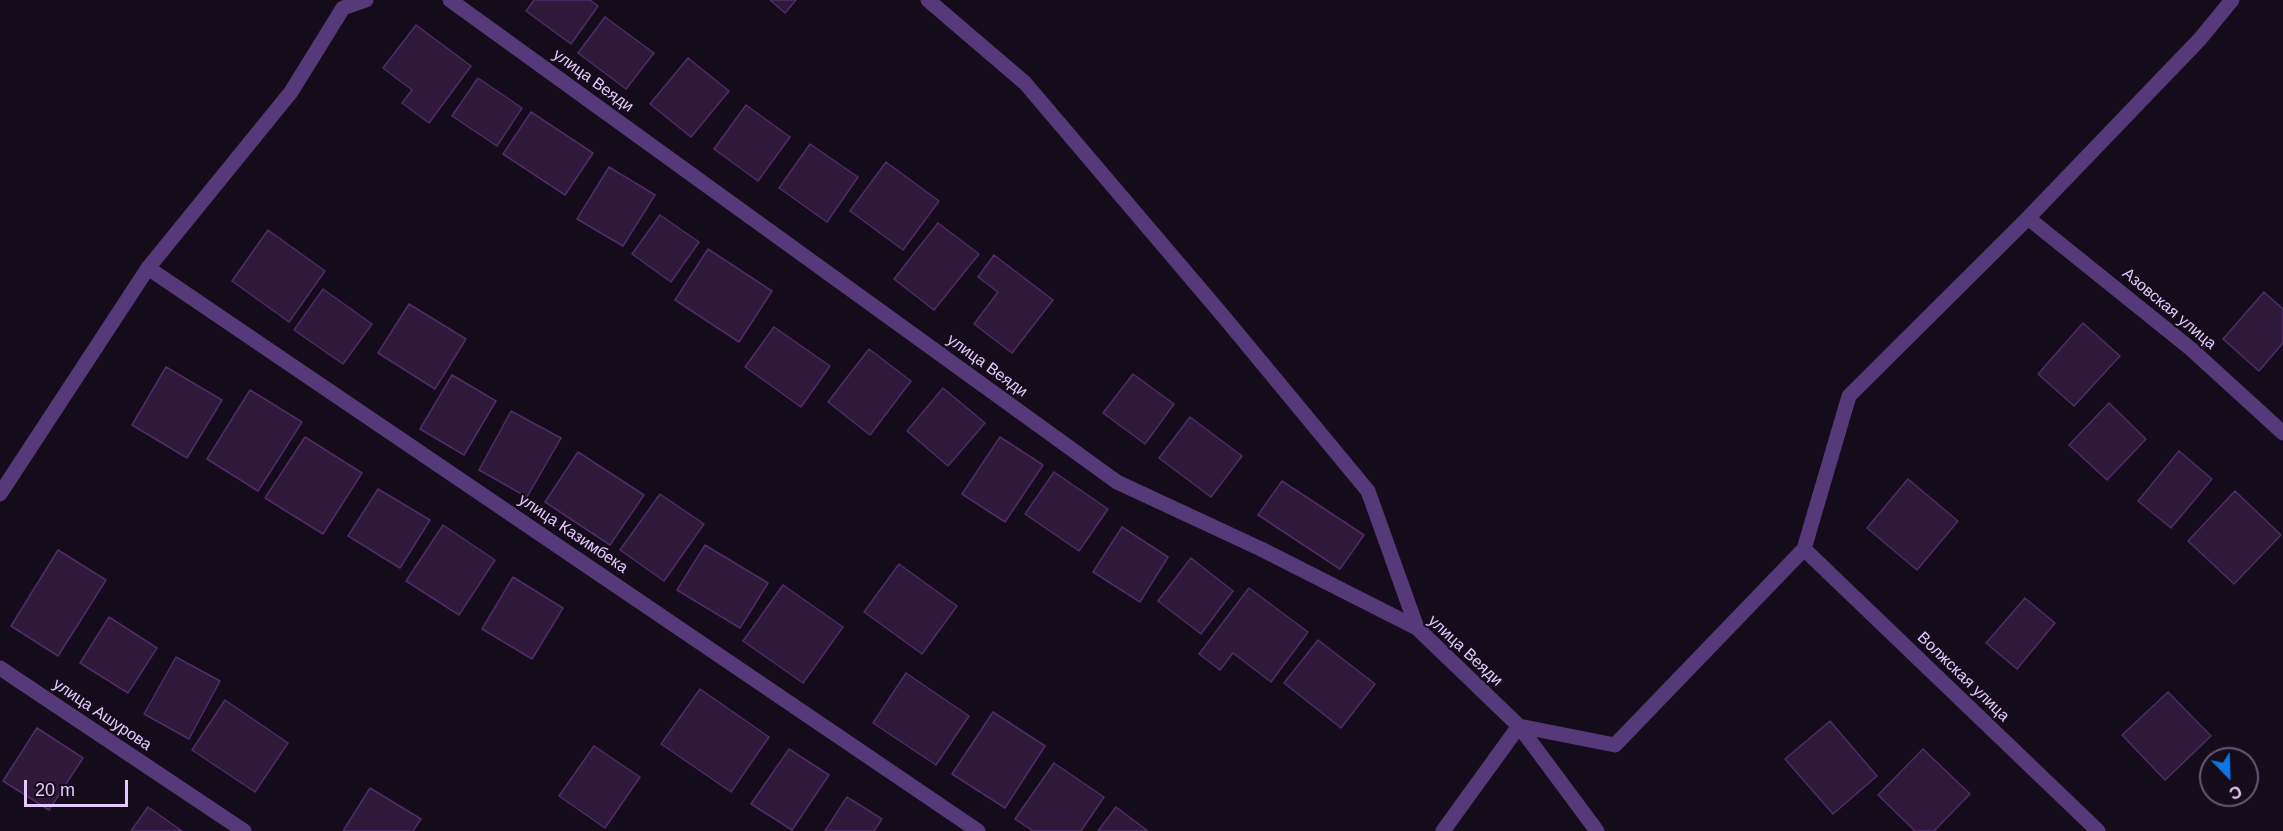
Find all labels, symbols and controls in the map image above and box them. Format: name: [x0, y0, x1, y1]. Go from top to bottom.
street label: улица Веяди: [549, 45, 637, 117]
street label: Азовская улица: [2118, 264, 2220, 354]
street label: улица Веяди: [943, 330, 1031, 402]
street label: улица Казимбека: [515, 490, 631, 578]
street label: улица Веяди: [1424, 612, 1506, 690]
street label: Волжская улица: [1913, 628, 2013, 726]
street label: улица Ашурова: [49, 675, 155, 755]
north arrow: [2199, 747, 2259, 807]
scale bar: [27, 768, 130, 806]
text: 20 m: [35, 780, 75, 800]
text: С: [2227, 782, 2244, 802]

